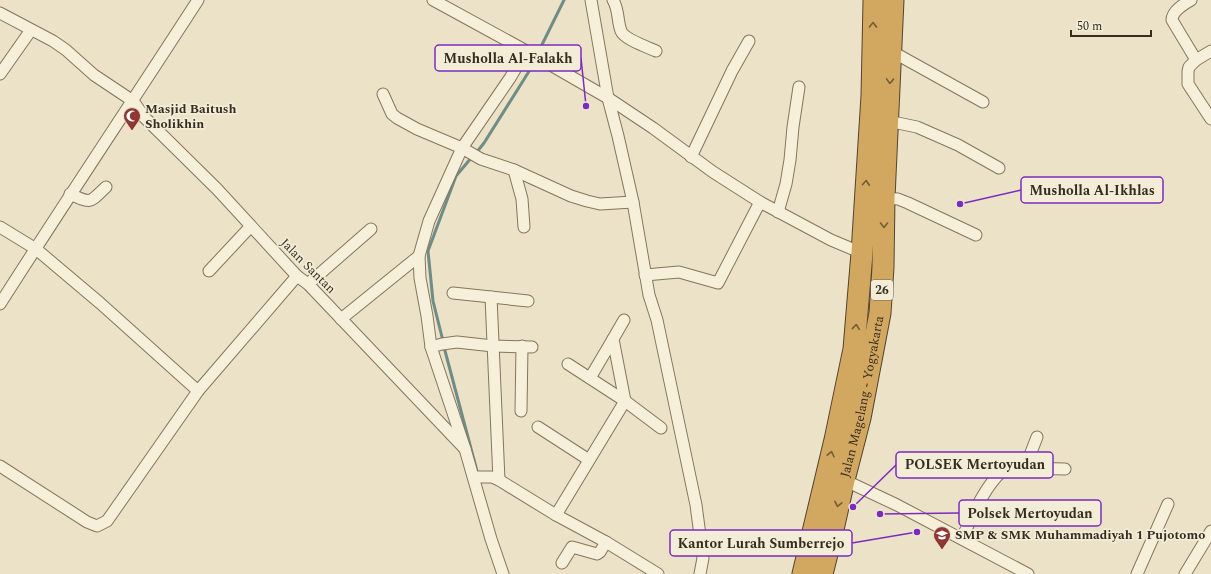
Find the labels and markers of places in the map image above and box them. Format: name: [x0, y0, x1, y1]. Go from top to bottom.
callout: Musholla Al-Falakh: [435, 45, 581, 71]
place label: Masjid Baitush Sholikhin: [145, 99, 237, 134]
mosque icon: Masjid Baitush Sholikhin: [122, 106, 142, 131]
callout: Musholla Al-Ikhlas: [1021, 177, 1163, 203]
callout: POLSEK Mertoyudan: [896, 452, 1053, 478]
callout: Polsek Mertoyudan: [959, 500, 1101, 526]
school or university icon: SMP & SMK Muhammadiyah 1 Pujotomo: [932, 525, 952, 550]
place label: SMP & SMK Muhammadiyah 1 Pujotomo: [955, 525, 1205, 545]
callout: Kantor Lurah Sumberrejo: [670, 530, 852, 556]

